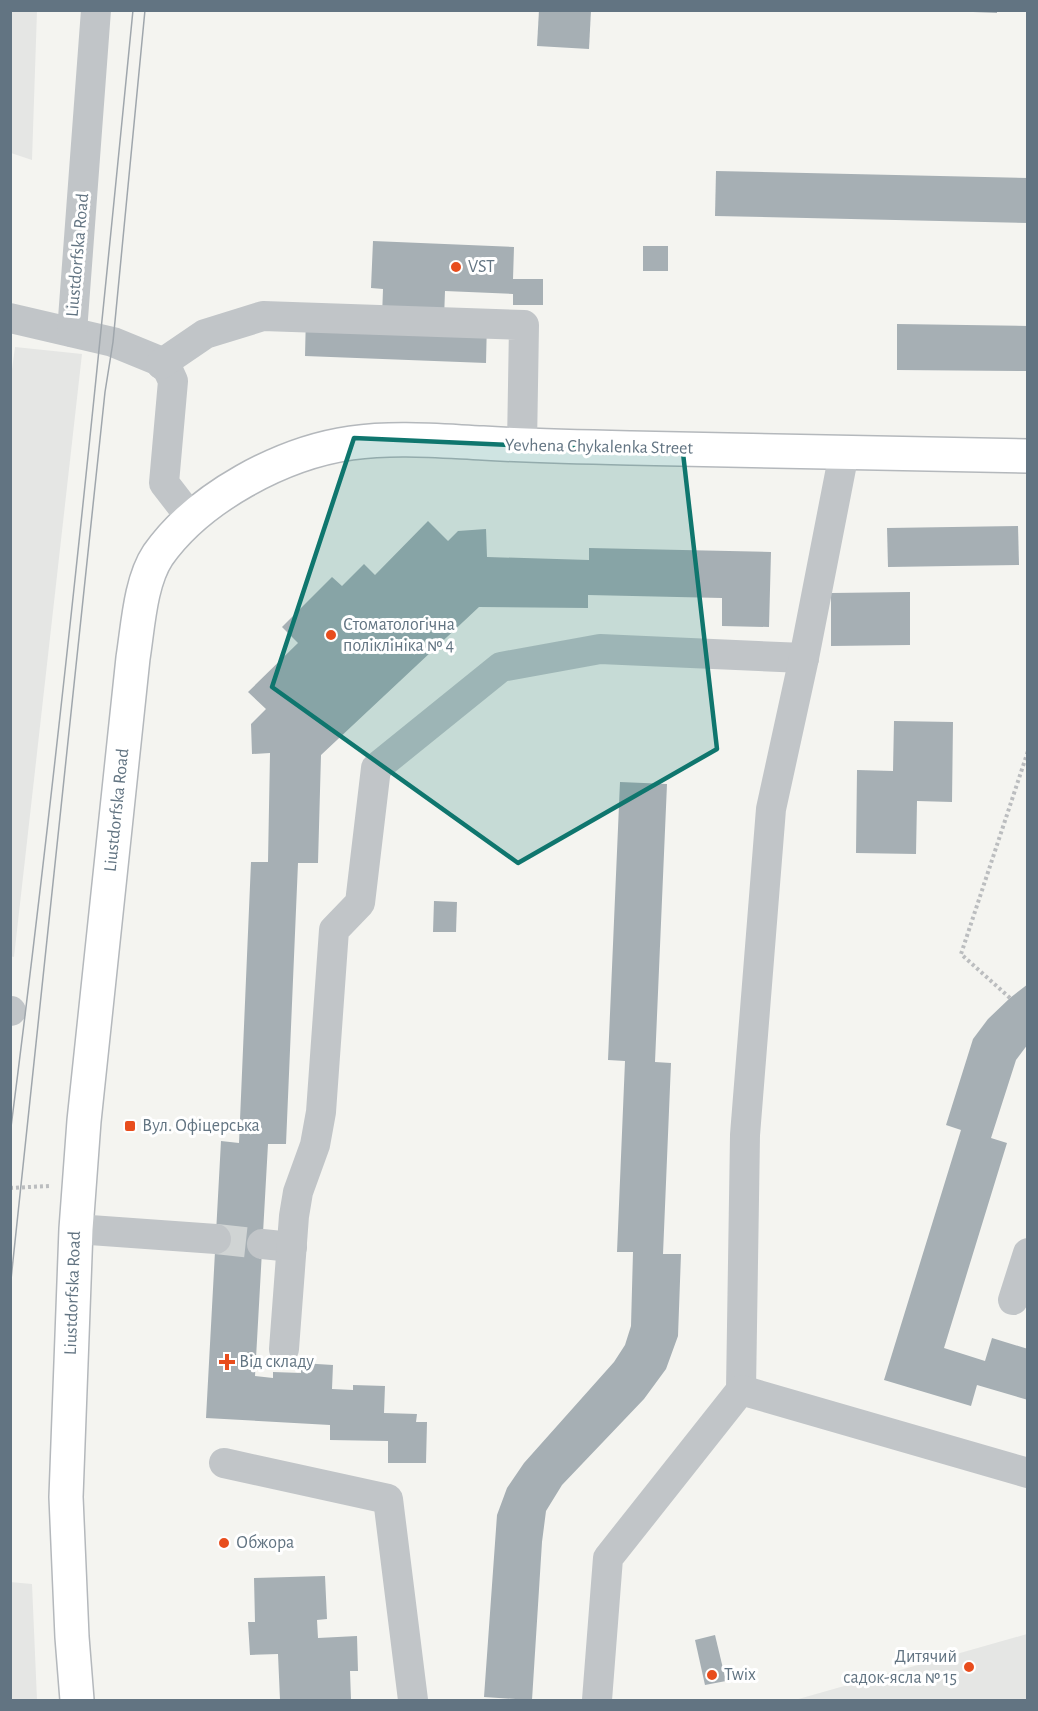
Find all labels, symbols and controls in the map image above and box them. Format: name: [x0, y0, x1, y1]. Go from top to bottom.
street label: Liustdorfska Road: [64, 192, 92, 318]
place label: VST: [468, 258, 495, 276]
marker: VST: [449, 260, 463, 274]
street label: Yevhena Chykalenka Street: [505, 436, 694, 458]
place label: Стоматологічна поліклініка № 4: [343, 616, 455, 655]
marker: Стоматологічна поліклініка № 4: [324, 628, 338, 642]
street label: Liustdorfska Road: [102, 747, 132, 873]
place label: Вул. Офіцерська: [142, 1117, 260, 1135]
marker: Вул. Офіцерська: [123, 1119, 137, 1133]
street label: Liustdorfska Road: [62, 1231, 84, 1355]
place label: Від складу: [239, 1353, 314, 1371]
marker: Від складу: [220, 1355, 234, 1369]
place label: Обжора: [236, 1533, 294, 1552]
marker: Обжора: [217, 1536, 231, 1550]
place label: Дитячий садок-ясла № 15: [843, 1648, 957, 1687]
marker: Дитячий садок-ясла № 15: [962, 1660, 976, 1674]
place label: Twix: [724, 1666, 756, 1684]
marker: Twix: [705, 1668, 719, 1682]

